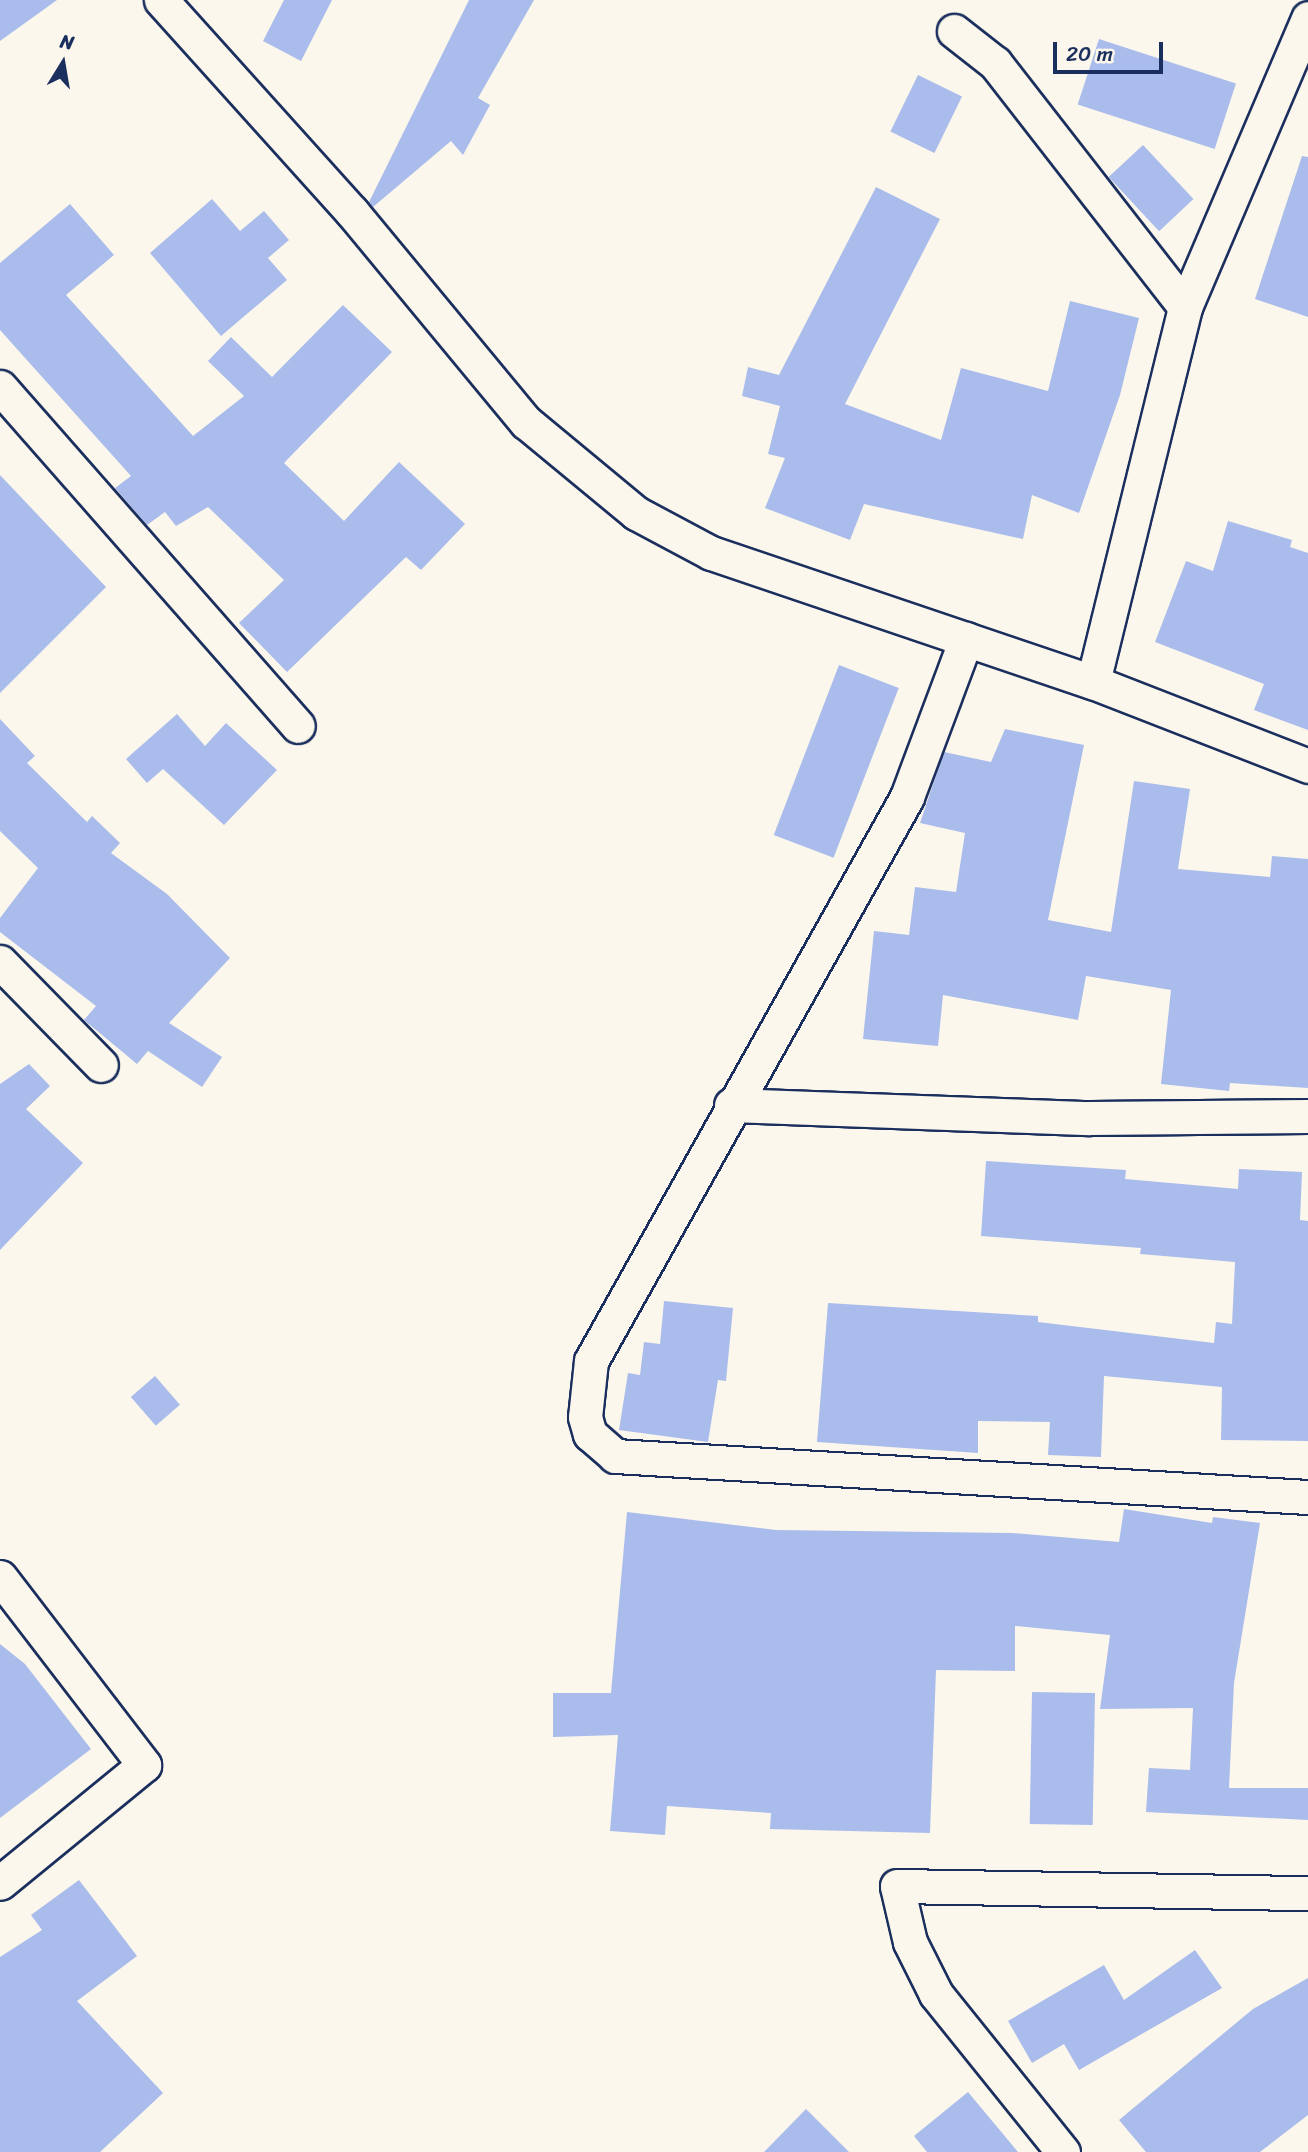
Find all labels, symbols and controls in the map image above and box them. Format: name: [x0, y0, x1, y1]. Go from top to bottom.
text: N: [57, 24, 77, 59]
north arrow: [28, 28, 98, 98]
scale bar: [1056, 28, 1166, 72]
text: 20 m: [1066, 35, 1113, 73]

